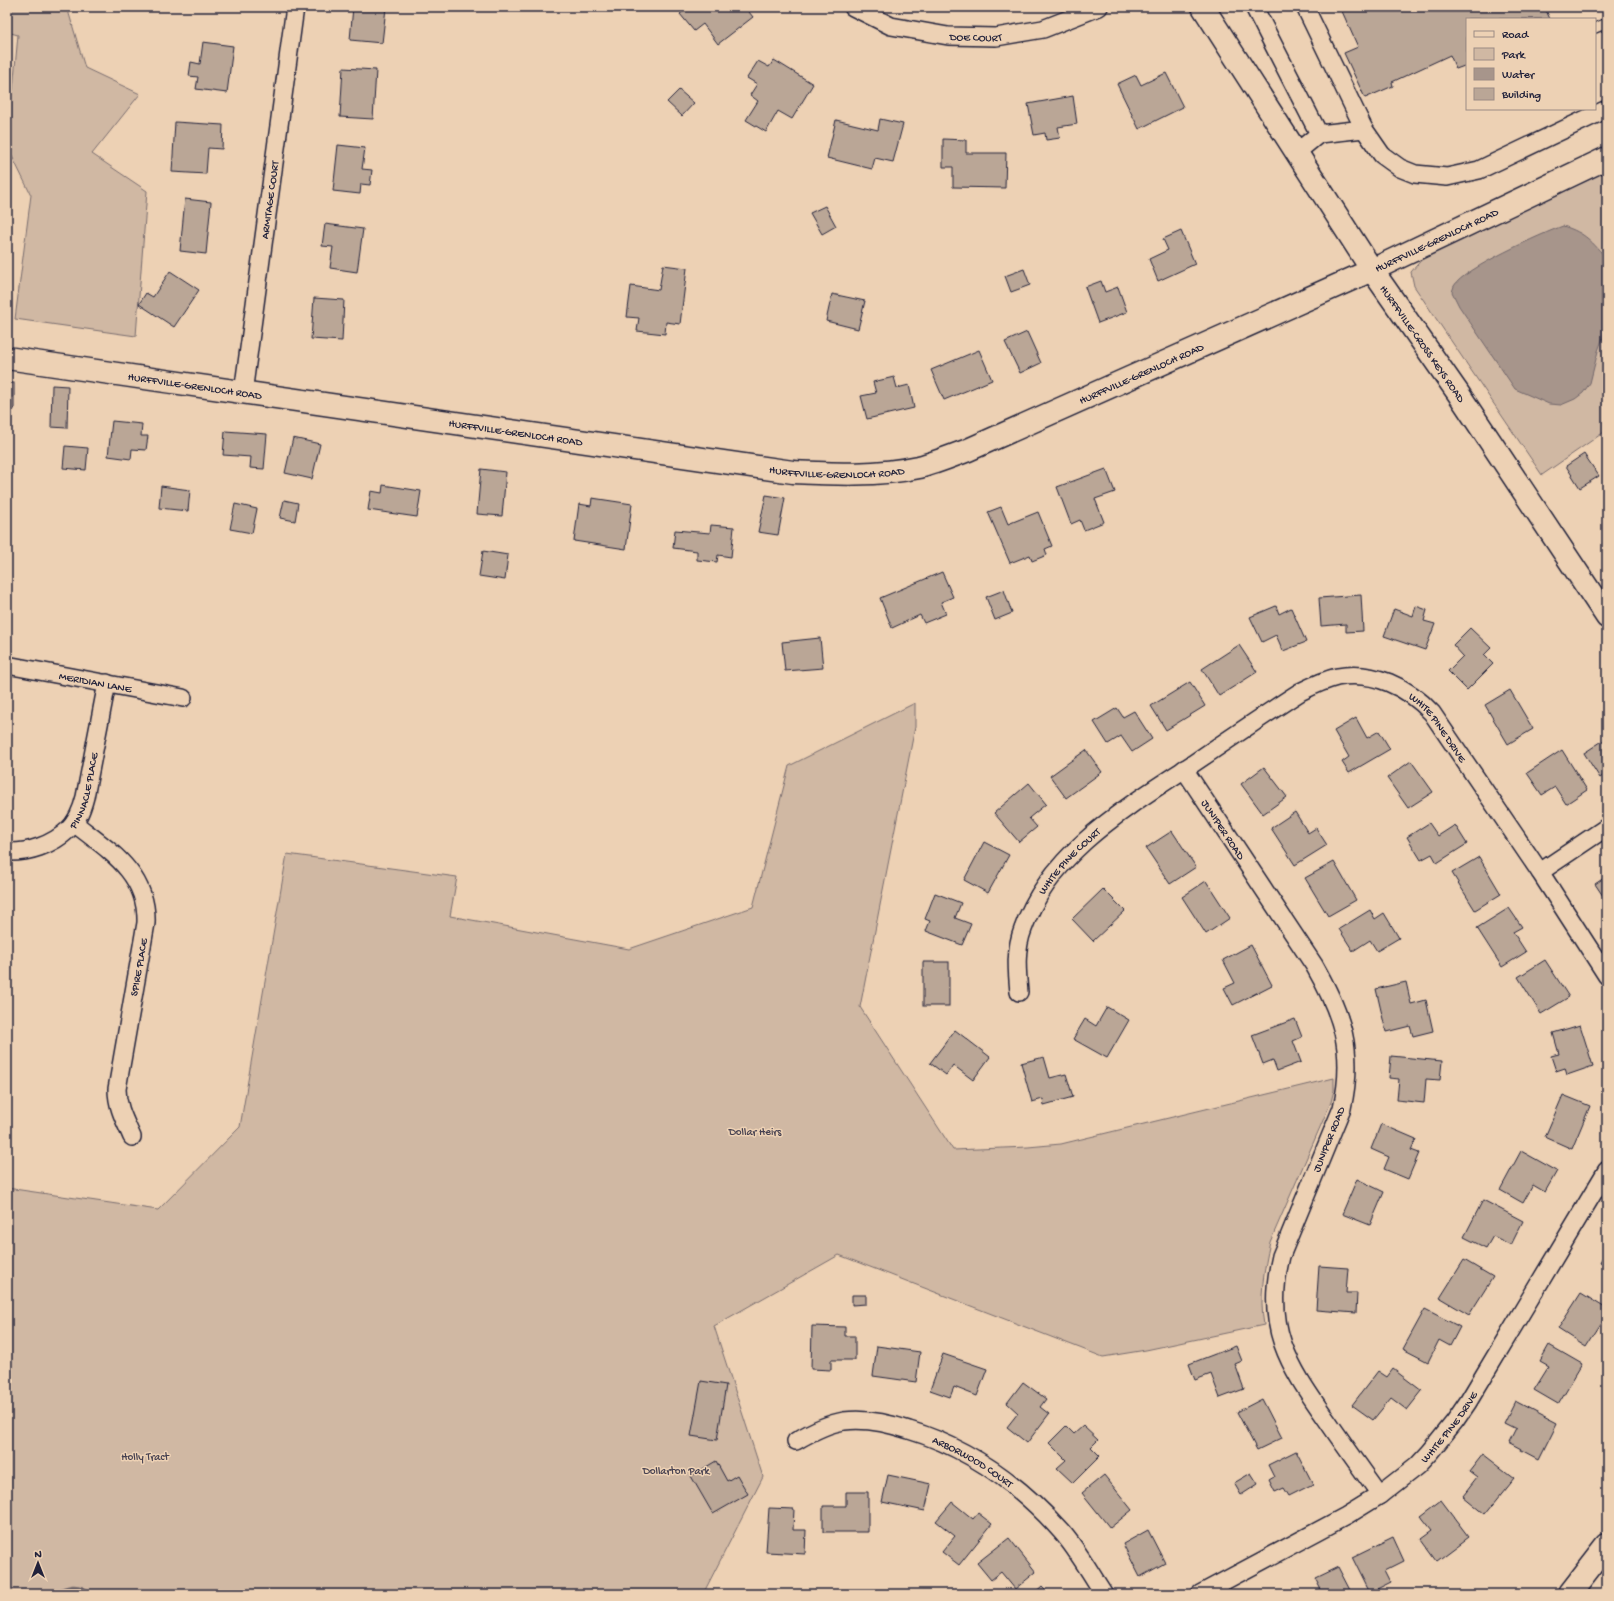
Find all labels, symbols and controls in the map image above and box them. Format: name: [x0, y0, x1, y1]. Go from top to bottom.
legend: [1466, 18, 1596, 110]
text: Road: [1502, 29, 1529, 43]
street label: DOE COURT: [948, 32, 1004, 45]
text: Park: [1501, 49, 1527, 63]
text: Water: [1502, 69, 1536, 83]
text: Building: [1501, 89, 1541, 103]
street label: ARMITAGE COURT: [260, 159, 282, 240]
street label: HURFFVILLE-GRENLOCH ROAD: [1373, 206, 1501, 276]
street label: HURFFVILLE-CROSS KEYS ROAD: [1377, 284, 1467, 406]
street label: HURFFVILLE-GRENLOCH ROAD: [1078, 341, 1207, 408]
street label: HURFFVILLE-GRENLOCH ROAD: [127, 372, 263, 403]
street label: HURFFVILLE-GRENLOCH ROAD: [448, 418, 584, 450]
street label: HURFFVILLE-GRENLOCH ROAD: [768, 465, 906, 482]
street label: MERIDIAN LANE: [58, 671, 133, 696]
street label: WHITE PINE DRIVE: [1406, 691, 1468, 766]
street label: PINNACLE PLACE: [67, 751, 102, 833]
street label: JUNIPER ROAD: [1198, 798, 1247, 863]
street label: WHITE PINE COURT: [1037, 826, 1104, 897]
street label: SPIRE PLACE: [129, 936, 151, 997]
street label: JUNIPER ROAD: [1311, 1105, 1349, 1174]
park label: Dollar Heirs: [728, 1127, 782, 1139]
street label: WHITE PINE DRIVE: [1419, 1389, 1481, 1466]
street label: ARBORWOOD COURT: [930, 1435, 1015, 1491]
park label: Holly Tract: [121, 1452, 170, 1464]
park label: Dollarton Park: [642, 1466, 710, 1478]
north arrow: [18, 1543, 58, 1583]
text: N: [34, 1549, 42, 1561]

